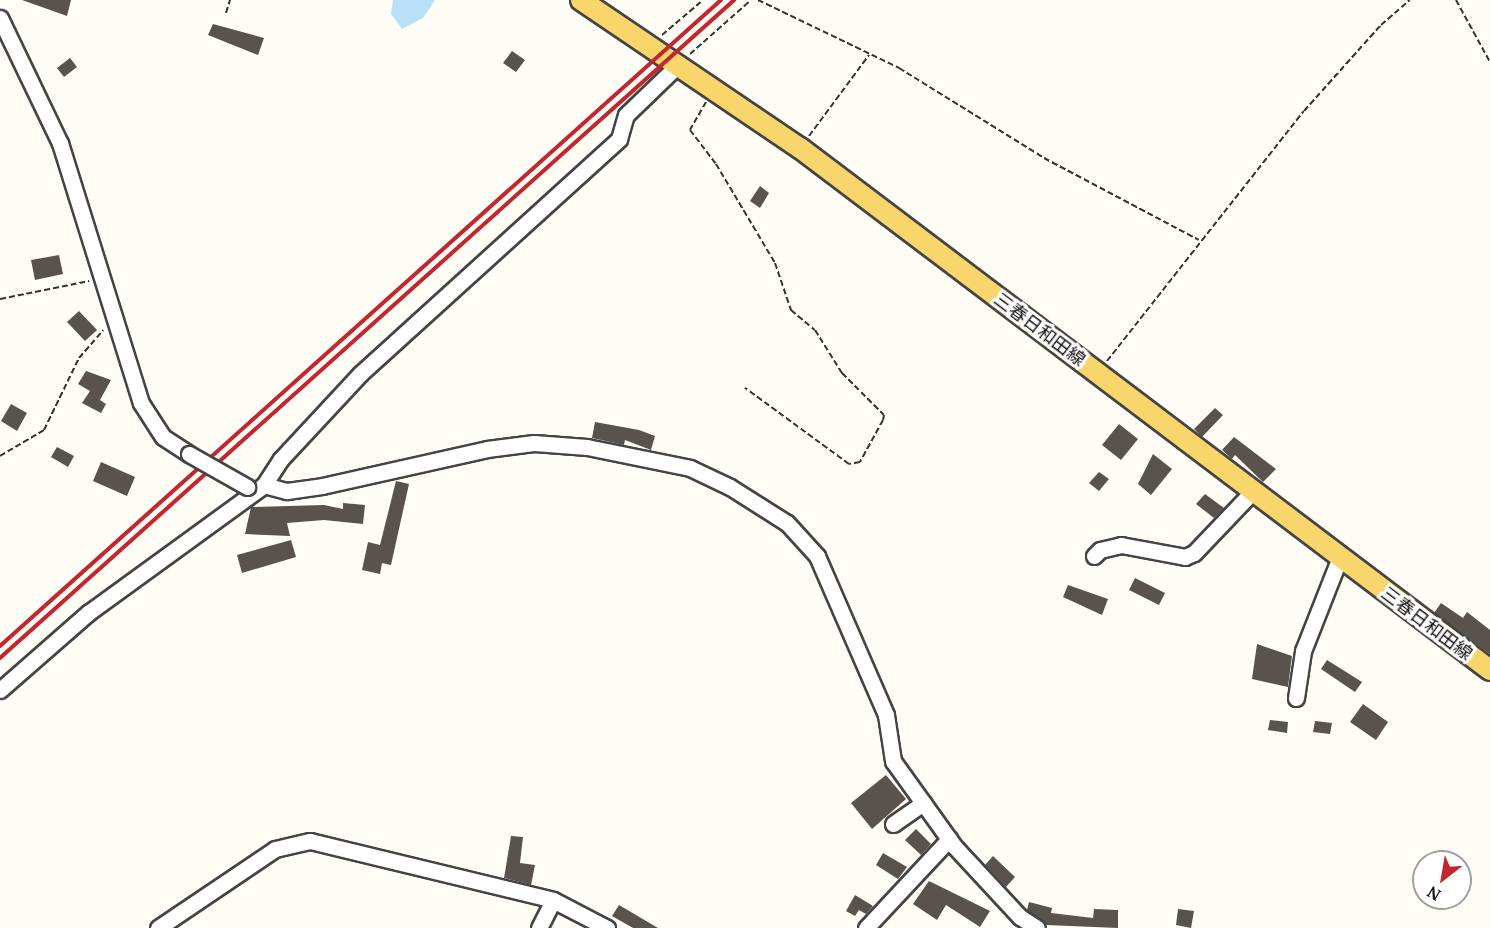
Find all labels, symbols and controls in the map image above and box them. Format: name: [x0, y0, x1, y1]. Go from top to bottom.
street label: 三春日和田線: [990, 288, 1090, 370]
street label: 三春日和田線: [1377, 582, 1477, 664]
north arrow: [1412, 850, 1472, 910]
text: N: [1423, 881, 1445, 906]

